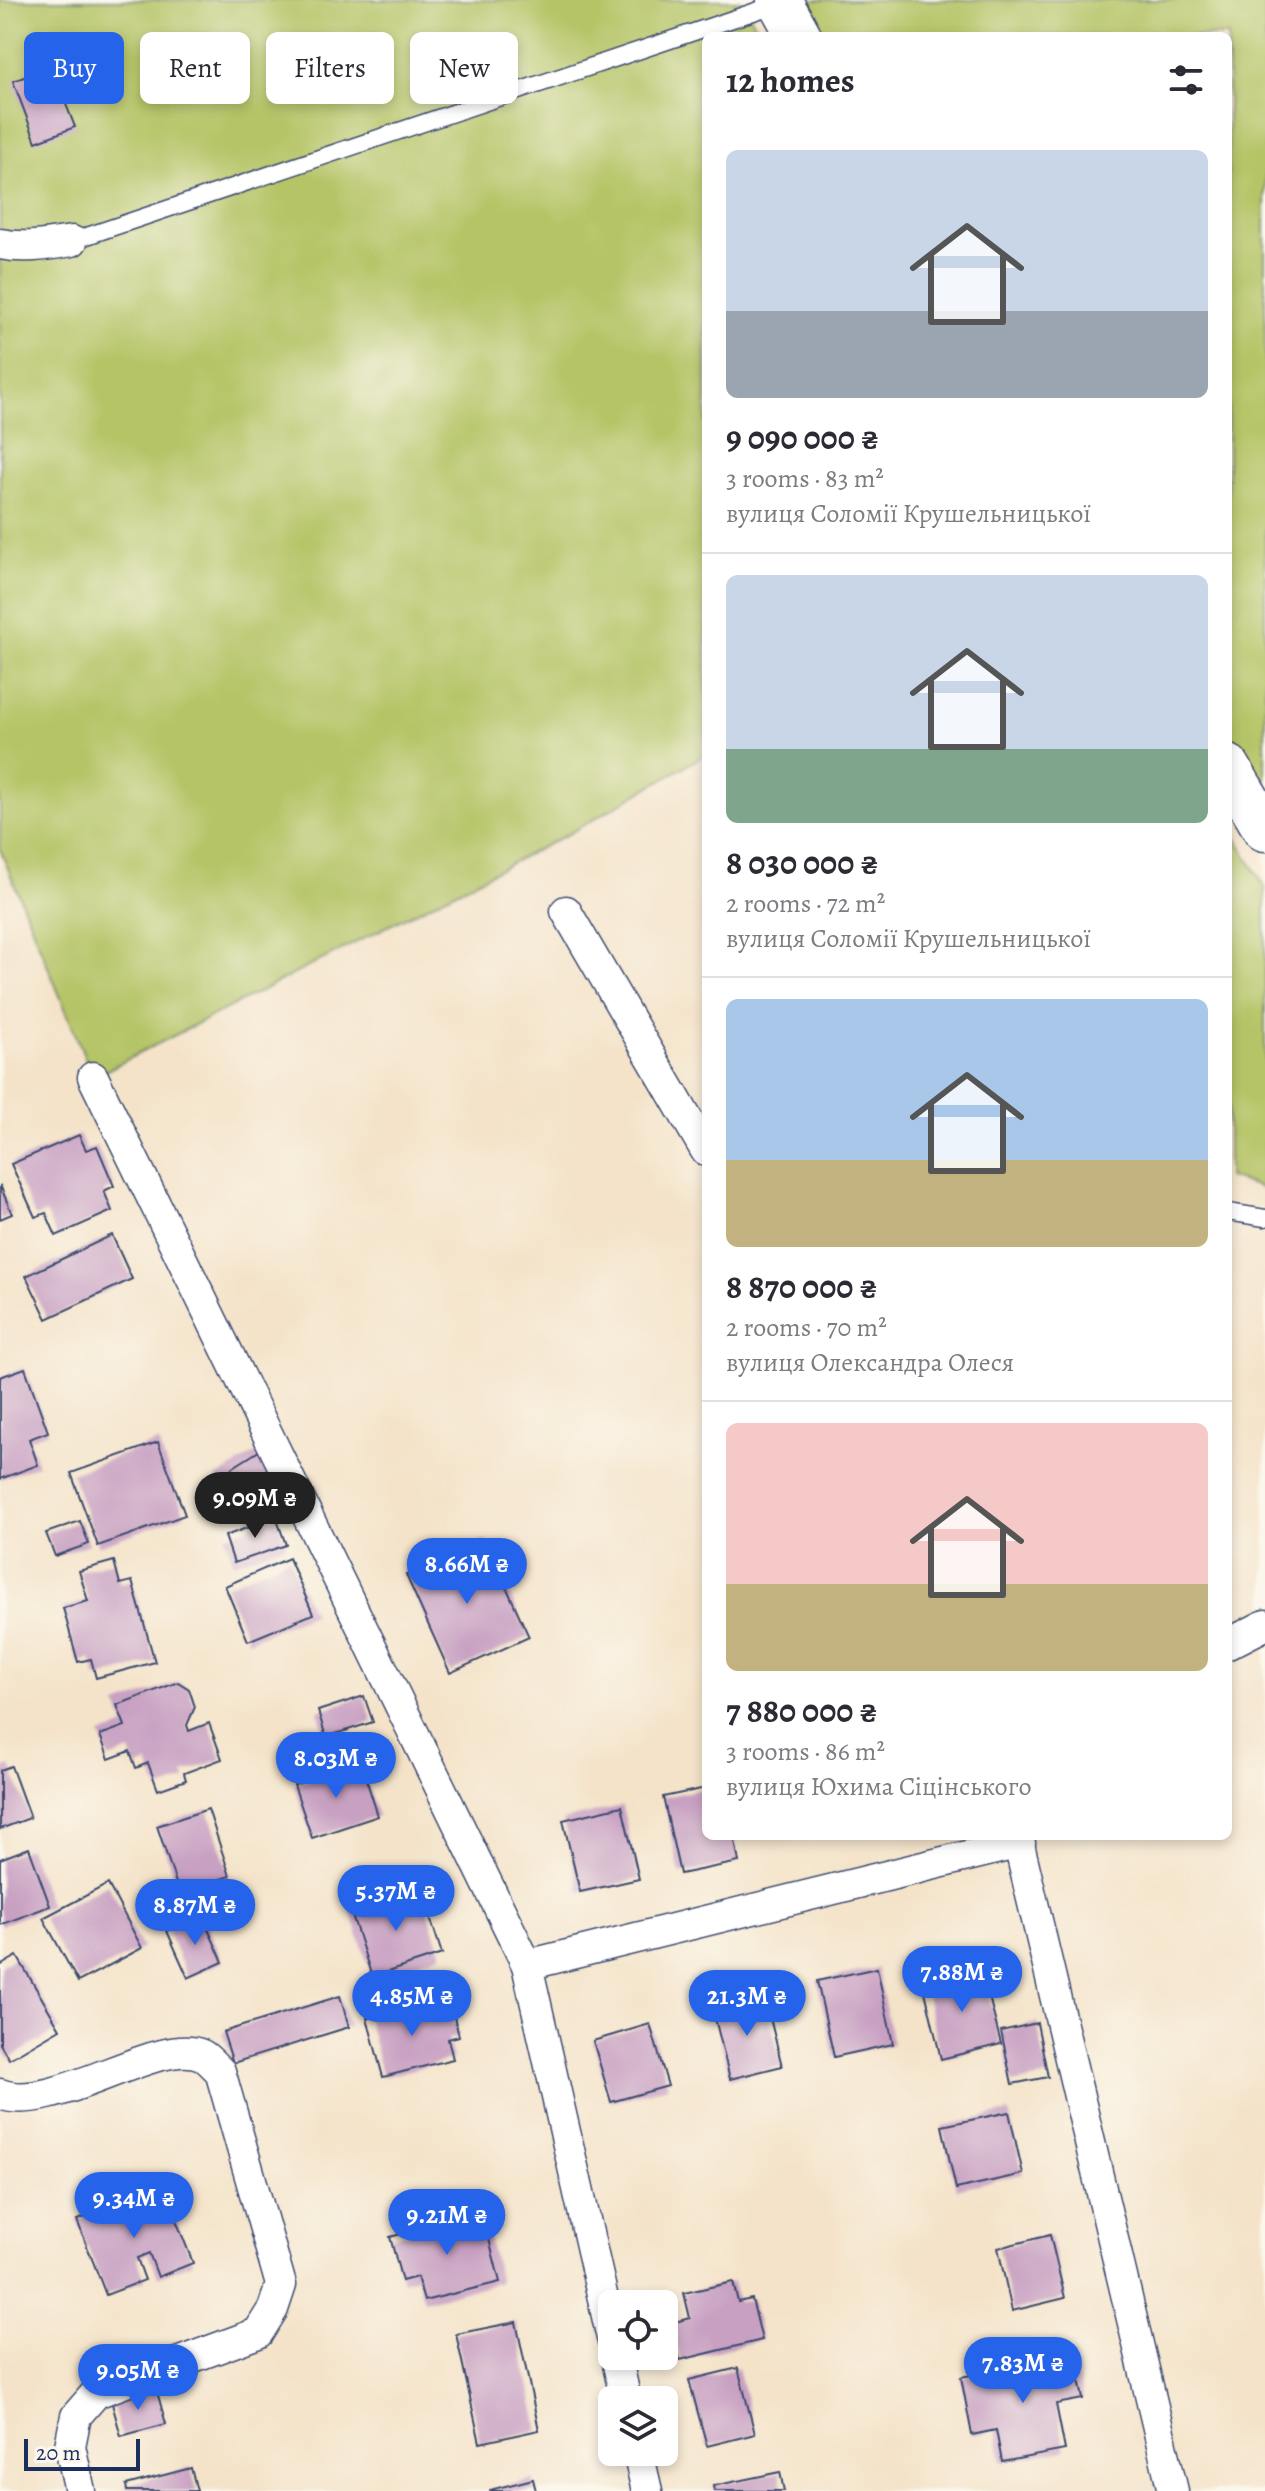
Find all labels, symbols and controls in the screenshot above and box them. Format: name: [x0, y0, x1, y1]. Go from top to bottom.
chip: Buy: [24, 32, 124, 104]
chip: Rent: [140, 32, 250, 104]
chip: Filters: [266, 32, 394, 104]
chip: New: [410, 32, 518, 104]
text: 12 homes: [726, 57, 855, 104]
icon: filters: [1164, 58, 1208, 102]
icon: home: [895, 202, 1039, 346]
text: 9 090 000 ₴: [726, 414, 879, 461]
text: 3 rooms · 83 m²: [726, 461, 884, 496]
text: вулиця Соломії Крушельницької: [726, 496, 1091, 531]
icon: home: [895, 627, 1039, 771]
text: 8 030 000 ₴: [726, 839, 879, 886]
text: 2 rooms · 72 m²: [726, 886, 885, 921]
text: вулиця Соломії Крушельницької: [726, 921, 1091, 956]
icon: home: [895, 1051, 1039, 1195]
text: 8 870 000 ₴: [726, 1263, 878, 1310]
text: 2 rooms · 70 m²: [726, 1310, 887, 1345]
text: вулиця Олександра Олеся: [726, 1345, 1014, 1380]
pin: 9.09M ₴: [181, 1472, 329, 1540]
icon: home: [895, 1475, 1039, 1619]
text: 9.09M ₴: [213, 1480, 297, 1515]
pin: 8.66M ₴: [393, 1538, 541, 1606]
text: 8.66M ₴: [425, 1546, 509, 1581]
text: 7 880 000 ₴: [726, 1687, 878, 1734]
pin: 8.03M ₴: [262, 1732, 410, 1800]
text: 3 rooms · 86 m²: [726, 1734, 885, 1769]
text: 8.03M ₴: [294, 1740, 378, 1775]
text: вулиця Юхима Сіцінського: [726, 1769, 1032, 1804]
pin: 5.37M ₴: [322, 1865, 470, 1933]
text: 5.37M ₴: [356, 1873, 436, 1908]
pin: 8.87M ₴: [121, 1879, 269, 1947]
text: 8.87M ₴: [153, 1887, 237, 1922]
pin: 7.88M ₴: [888, 1946, 1036, 2014]
text: 7.88M ₴: [920, 1954, 1004, 1989]
pin: 4.85M ₴: [338, 1970, 486, 2038]
pin: 21.3M ₴: [673, 1970, 821, 2038]
text: 4.85M ₴: [370, 1978, 454, 2013]
text: 21.3M ₴: [707, 1978, 787, 2013]
pin: 9.34M ₴: [60, 2172, 208, 2240]
text: 9.34M ₴: [93, 2180, 175, 2215]
pin: 9.21M ₴: [373, 2189, 521, 2257]
text: 9.21M ₴: [406, 2197, 488, 2232]
map controls: [598, 2290, 678, 2466]
button: locate: [598, 2290, 678, 2370]
pin: 7.83M ₴: [949, 2337, 1097, 2405]
pin: 9.05M ₴: [64, 2344, 212, 2412]
text: 7.83M ₴: [982, 2345, 1064, 2380]
text: 9.05M ₴: [96, 2352, 180, 2387]
button: layers: [598, 2386, 678, 2466]
scale bar: [24, 2435, 140, 2471]
text: 20 m: [36, 2438, 81, 2468]

